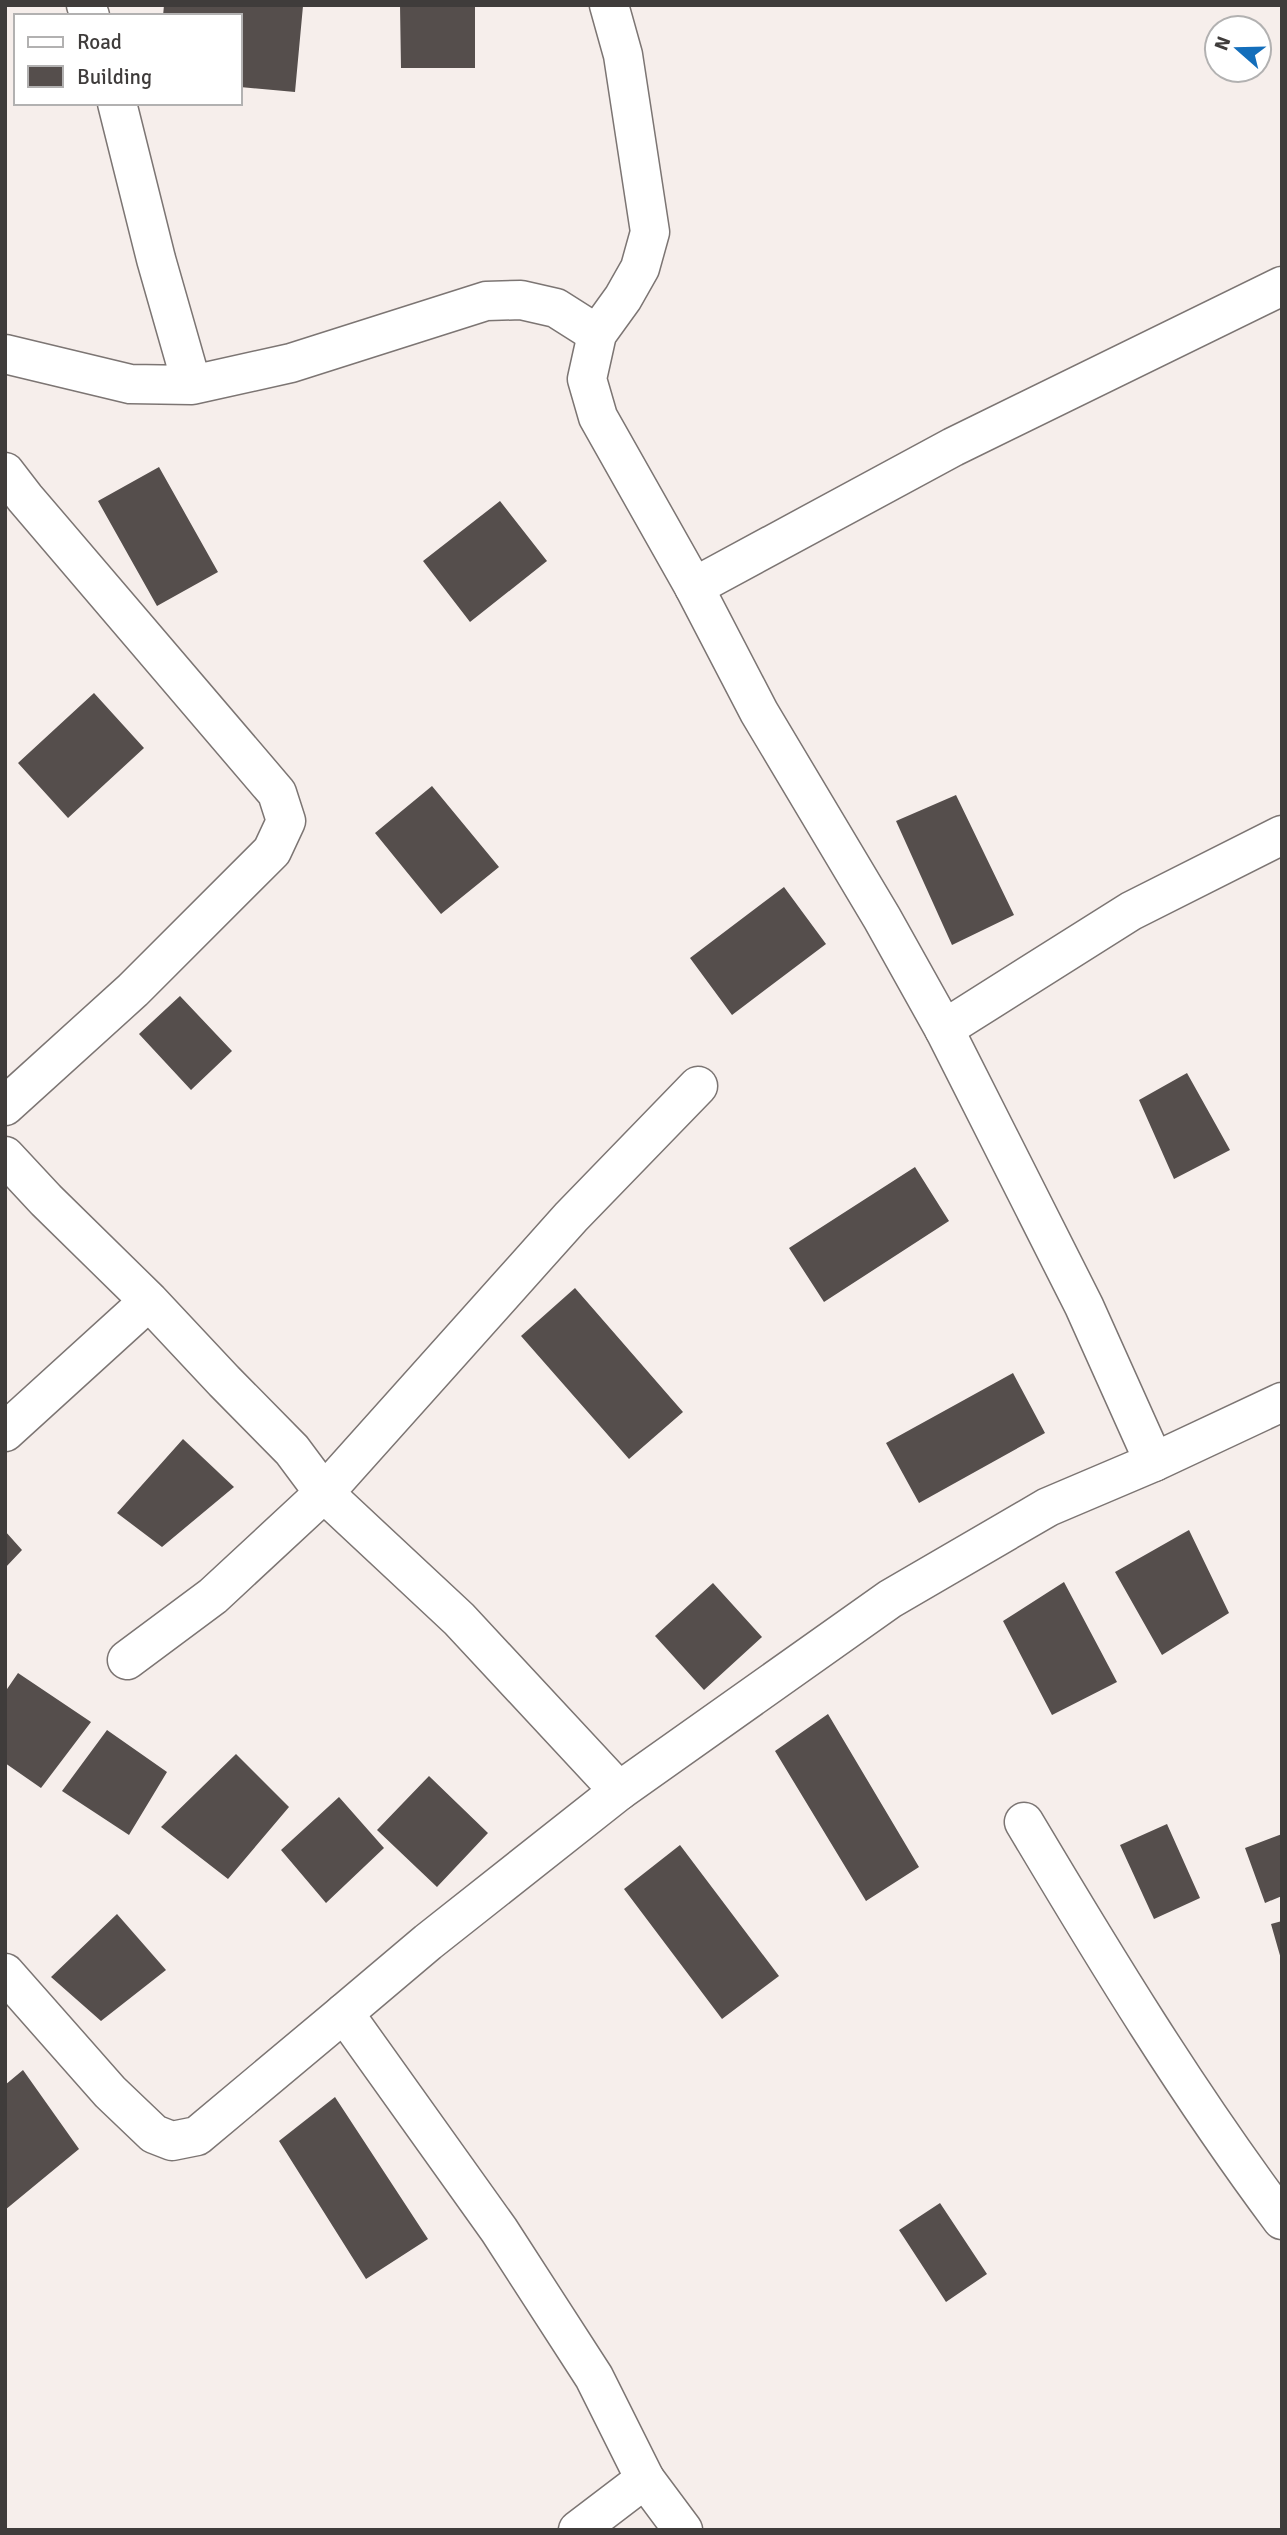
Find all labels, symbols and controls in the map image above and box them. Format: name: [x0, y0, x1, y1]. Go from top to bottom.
legend: [14, 14, 242, 105]
north arrow: [1203, 14, 1273, 84]
text: Road: [77, 29, 122, 55]
text: N: [1209, 33, 1237, 54]
text: Building: [77, 64, 152, 90]

